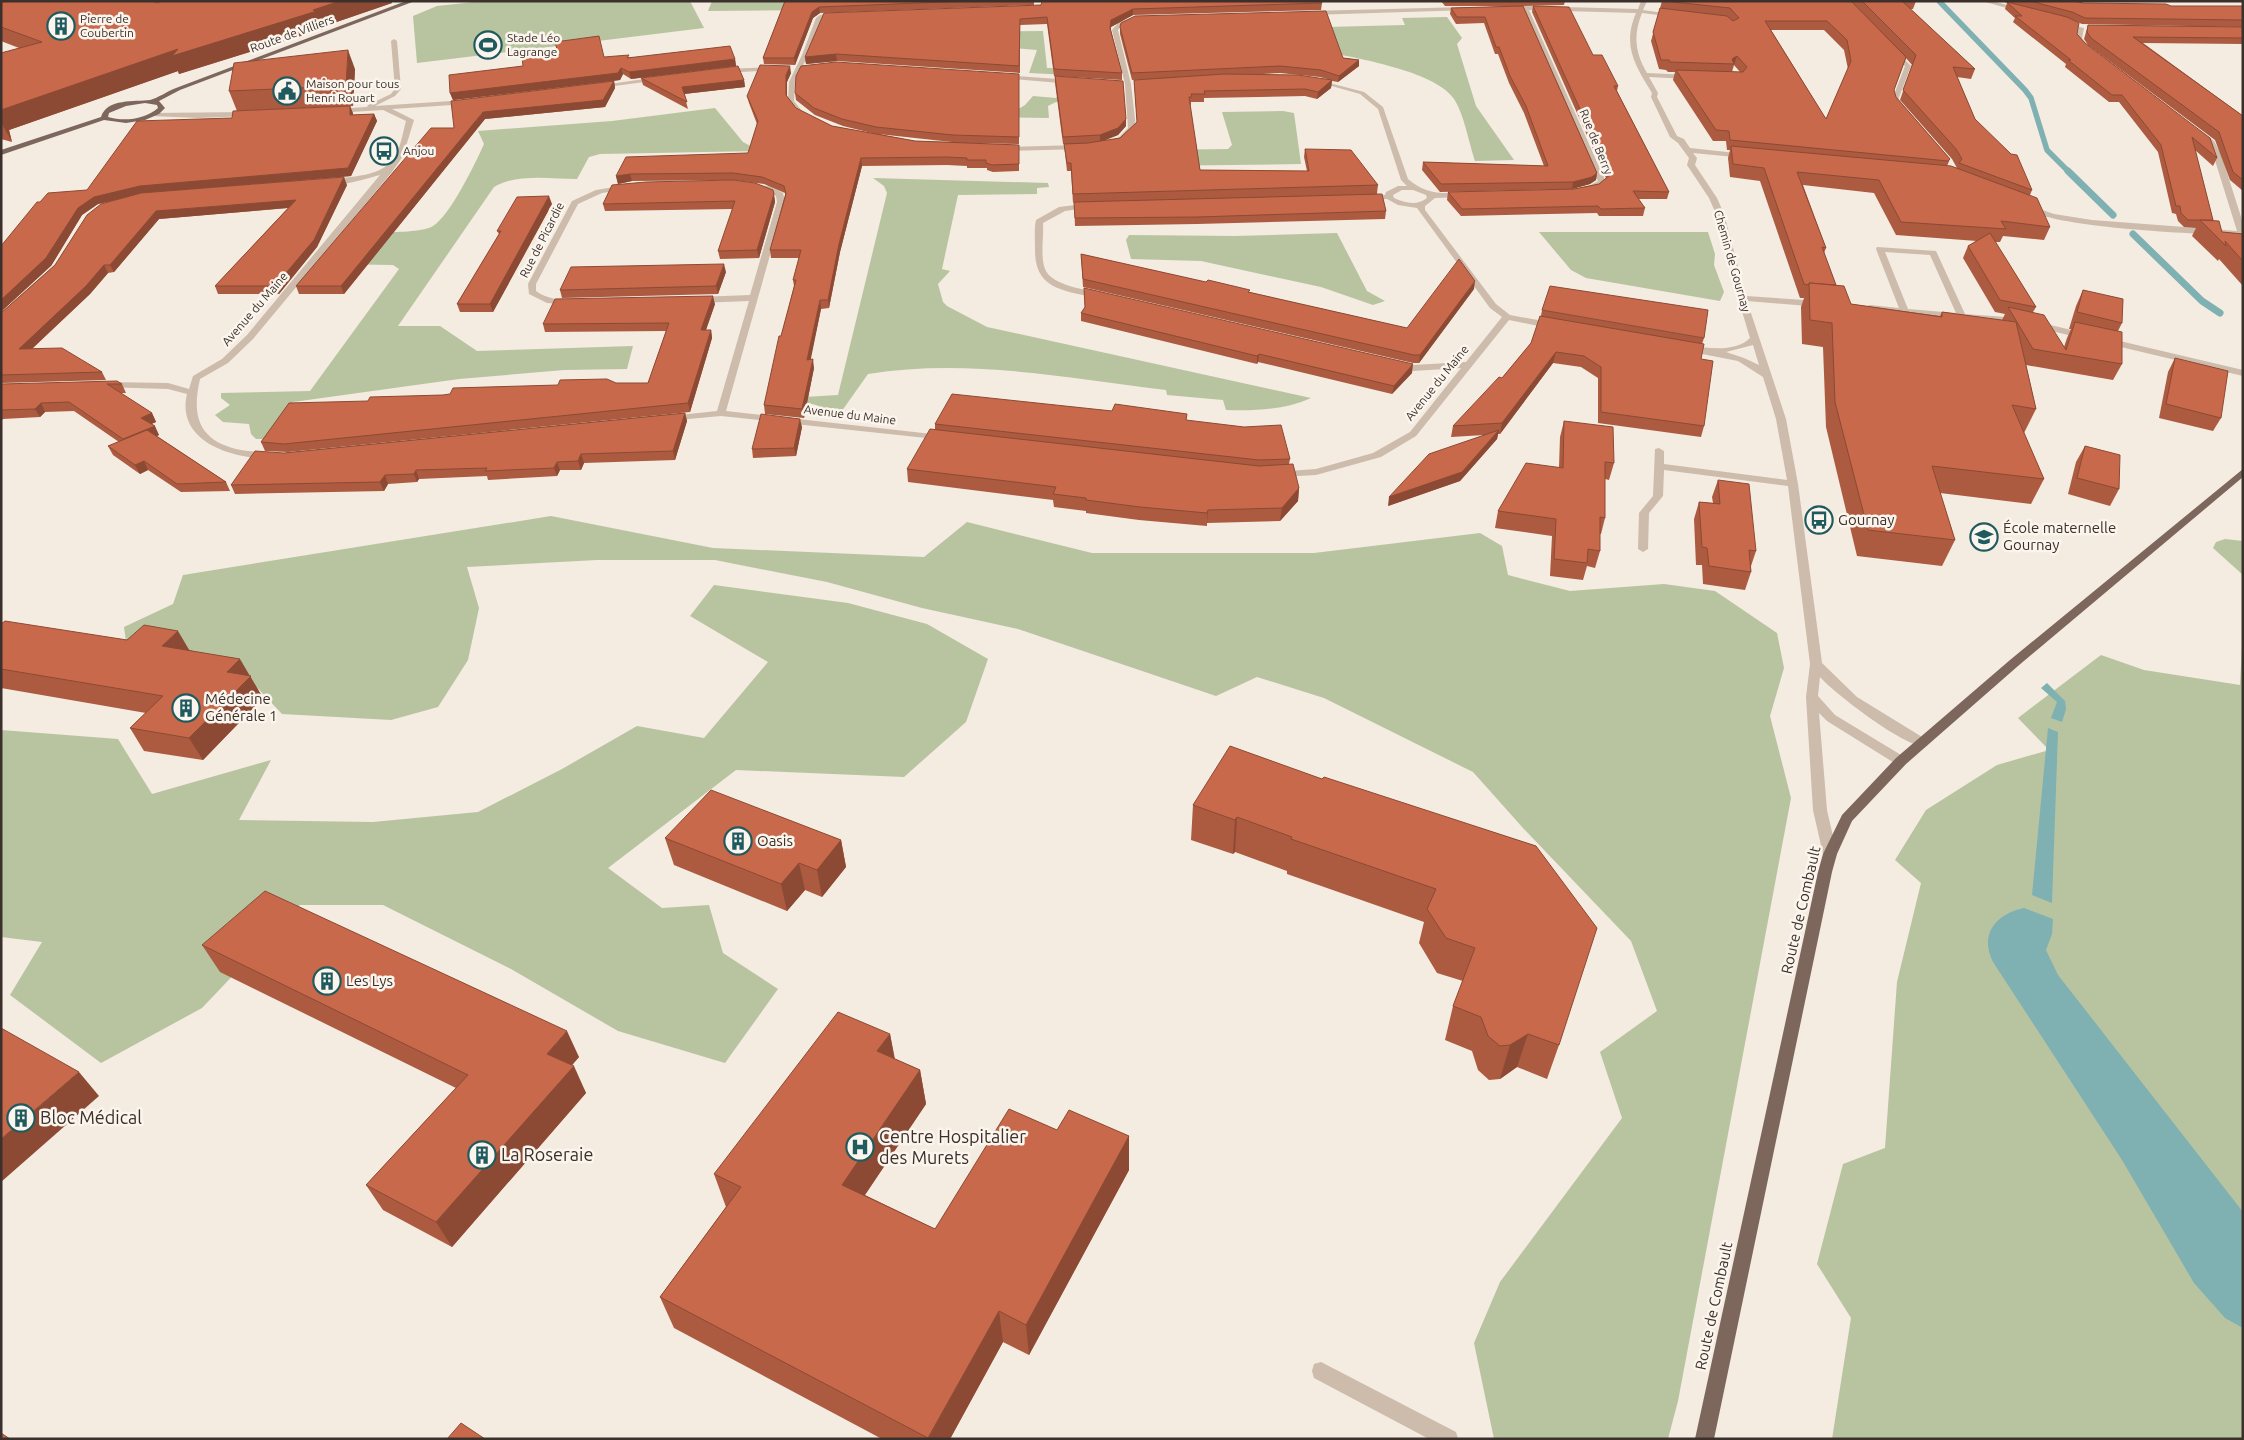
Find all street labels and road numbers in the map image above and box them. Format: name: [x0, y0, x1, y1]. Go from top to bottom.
street label: Route de Villiers: [248, 12, 336, 55]
street label: Rue de Berry: [1577, 107, 1616, 177]
street label: Rue de Picardie: [517, 200, 566, 280]
street label: Chemin de Gournay: [1712, 208, 1753, 313]
street label: Avenue du Maine: [219, 269, 290, 348]
street label: Avenue du Maine: [1402, 343, 1471, 423]
street label: Avenue du Maine: [803, 402, 897, 427]
street label: Route de Combault: [1778, 844, 1823, 975]
street label: Route de Combault: [1692, 1240, 1735, 1371]

